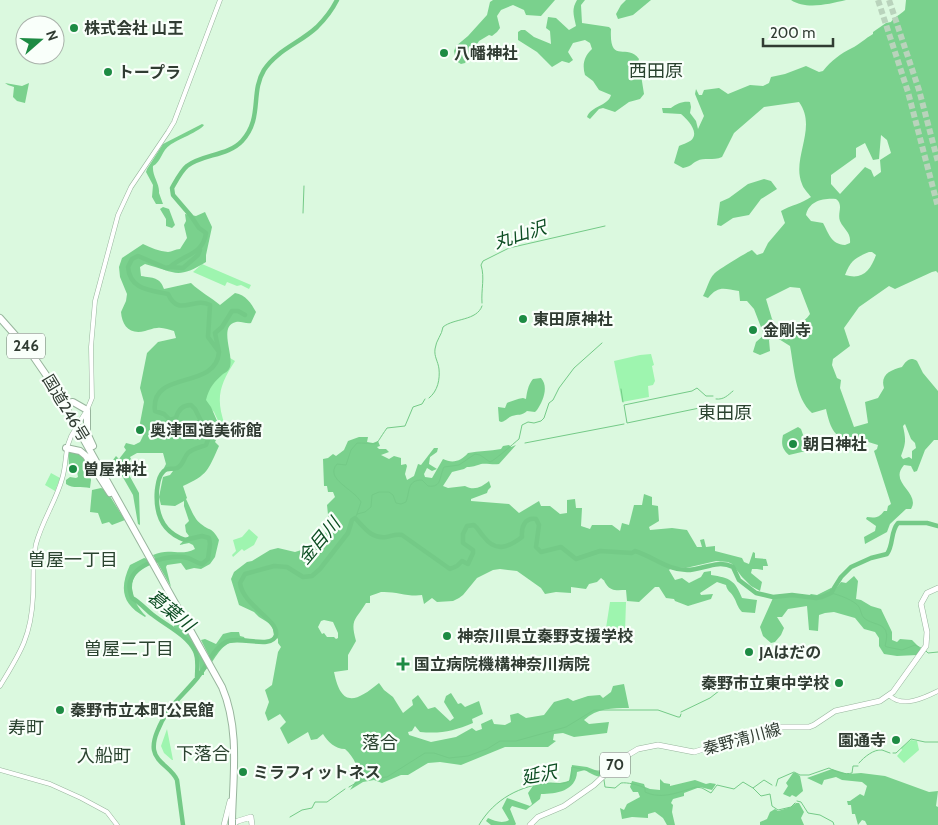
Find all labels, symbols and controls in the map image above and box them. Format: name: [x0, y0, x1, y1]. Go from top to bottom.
north arrow: [15, 15, 65, 65]
scale bar: [763, 15, 833, 47]
place label: 株式会社 山王: [84, 19, 184, 38]
marker: 株式会社 山王: [68, 22, 80, 34]
text: 200 m: [770, 24, 815, 42]
text: N: [42, 28, 62, 43]
place label: 八幡神社: [454, 44, 518, 63]
marker: 八幡神社: [438, 47, 450, 59]
district label: 西田原: [629, 60, 683, 82]
place label: トープラ: [118, 63, 181, 82]
marker: トープラ: [102, 66, 114, 78]
water label: 丸山沢: [491, 216, 551, 253]
place label: 東田原神社: [533, 310, 613, 329]
marker: 東田原神社: [517, 313, 529, 325]
place label: 金剛寺: [763, 321, 811, 340]
marker: 金剛寺: [747, 324, 759, 336]
road number: 246: [7, 334, 45, 358]
street label: 国道246号: [39, 371, 93, 445]
district label: 東田原: [698, 402, 752, 424]
place label: 奥津国道美術館: [150, 421, 262, 440]
marker: 奥津国道美術館: [134, 424, 146, 436]
place label: 朝日神社: [803, 435, 867, 454]
marker: 朝日神社: [787, 438, 799, 450]
place label: 曽屋神社: [83, 460, 147, 479]
marker: 曽屋神社: [67, 463, 79, 475]
water label: 金目川: [293, 512, 346, 569]
district label: 曽屋一丁目: [28, 549, 118, 571]
water label: 葛葉川: [143, 585, 200, 638]
place label: 神奈川県立秦野支援学校: [457, 627, 633, 646]
marker: 神奈川県立秦野支援学校: [441, 630, 453, 642]
district label: 曽屋二丁目: [84, 638, 174, 660]
place label: JAはだの: [758, 643, 821, 662]
marker: JAはだの: [743, 646, 755, 658]
place label: 国立病院機構神奈川病院: [414, 655, 590, 674]
marker: 国立病院機構神奈川病院: [396, 657, 410, 671]
place label: 秦野市立東中学校: [701, 674, 829, 693]
marker: 秦野市立東中学校: [833, 677, 845, 689]
place label: 秦野市立本町公民館: [70, 701, 214, 720]
marker: 秦野市立本町公民館: [54, 704, 66, 716]
district label: 寿町: [8, 717, 44, 739]
street label: 秦野清川線: [701, 719, 783, 759]
place label: 園通寺: [838, 731, 886, 750]
district label: 落合: [362, 732, 398, 754]
marker: 園通寺: [890, 734, 902, 746]
district label: 下落合: [176, 743, 230, 765]
district label: 入船町: [77, 745, 131, 767]
road number: 70: [600, 752, 630, 778]
water label: 延沢: [519, 760, 561, 789]
place label: ミラフィットネス: [253, 763, 381, 782]
marker: ミラフィットネス: [237, 766, 249, 778]

